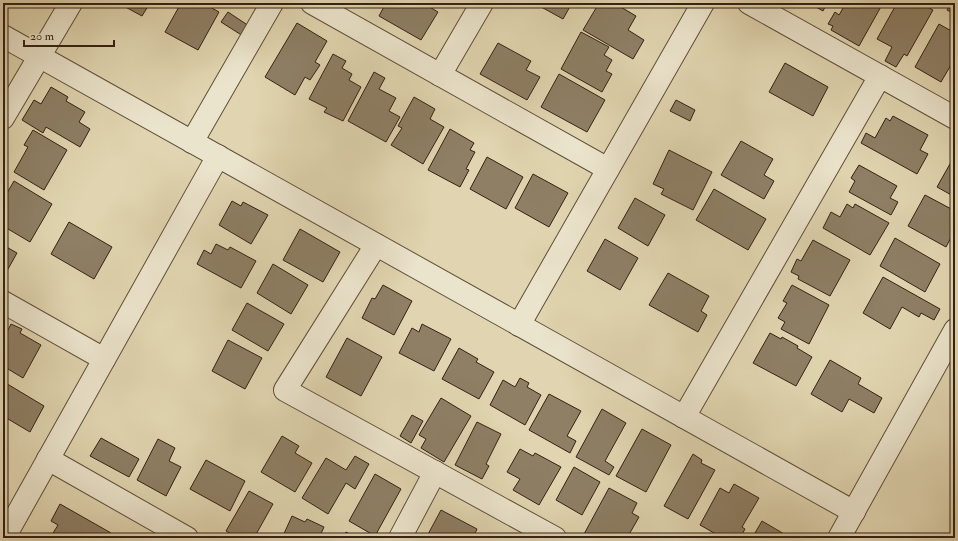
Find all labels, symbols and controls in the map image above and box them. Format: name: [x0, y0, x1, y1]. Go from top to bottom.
scale bar: [24, 22, 114, 48]
text: 20 m: [30, 29, 55, 44]

